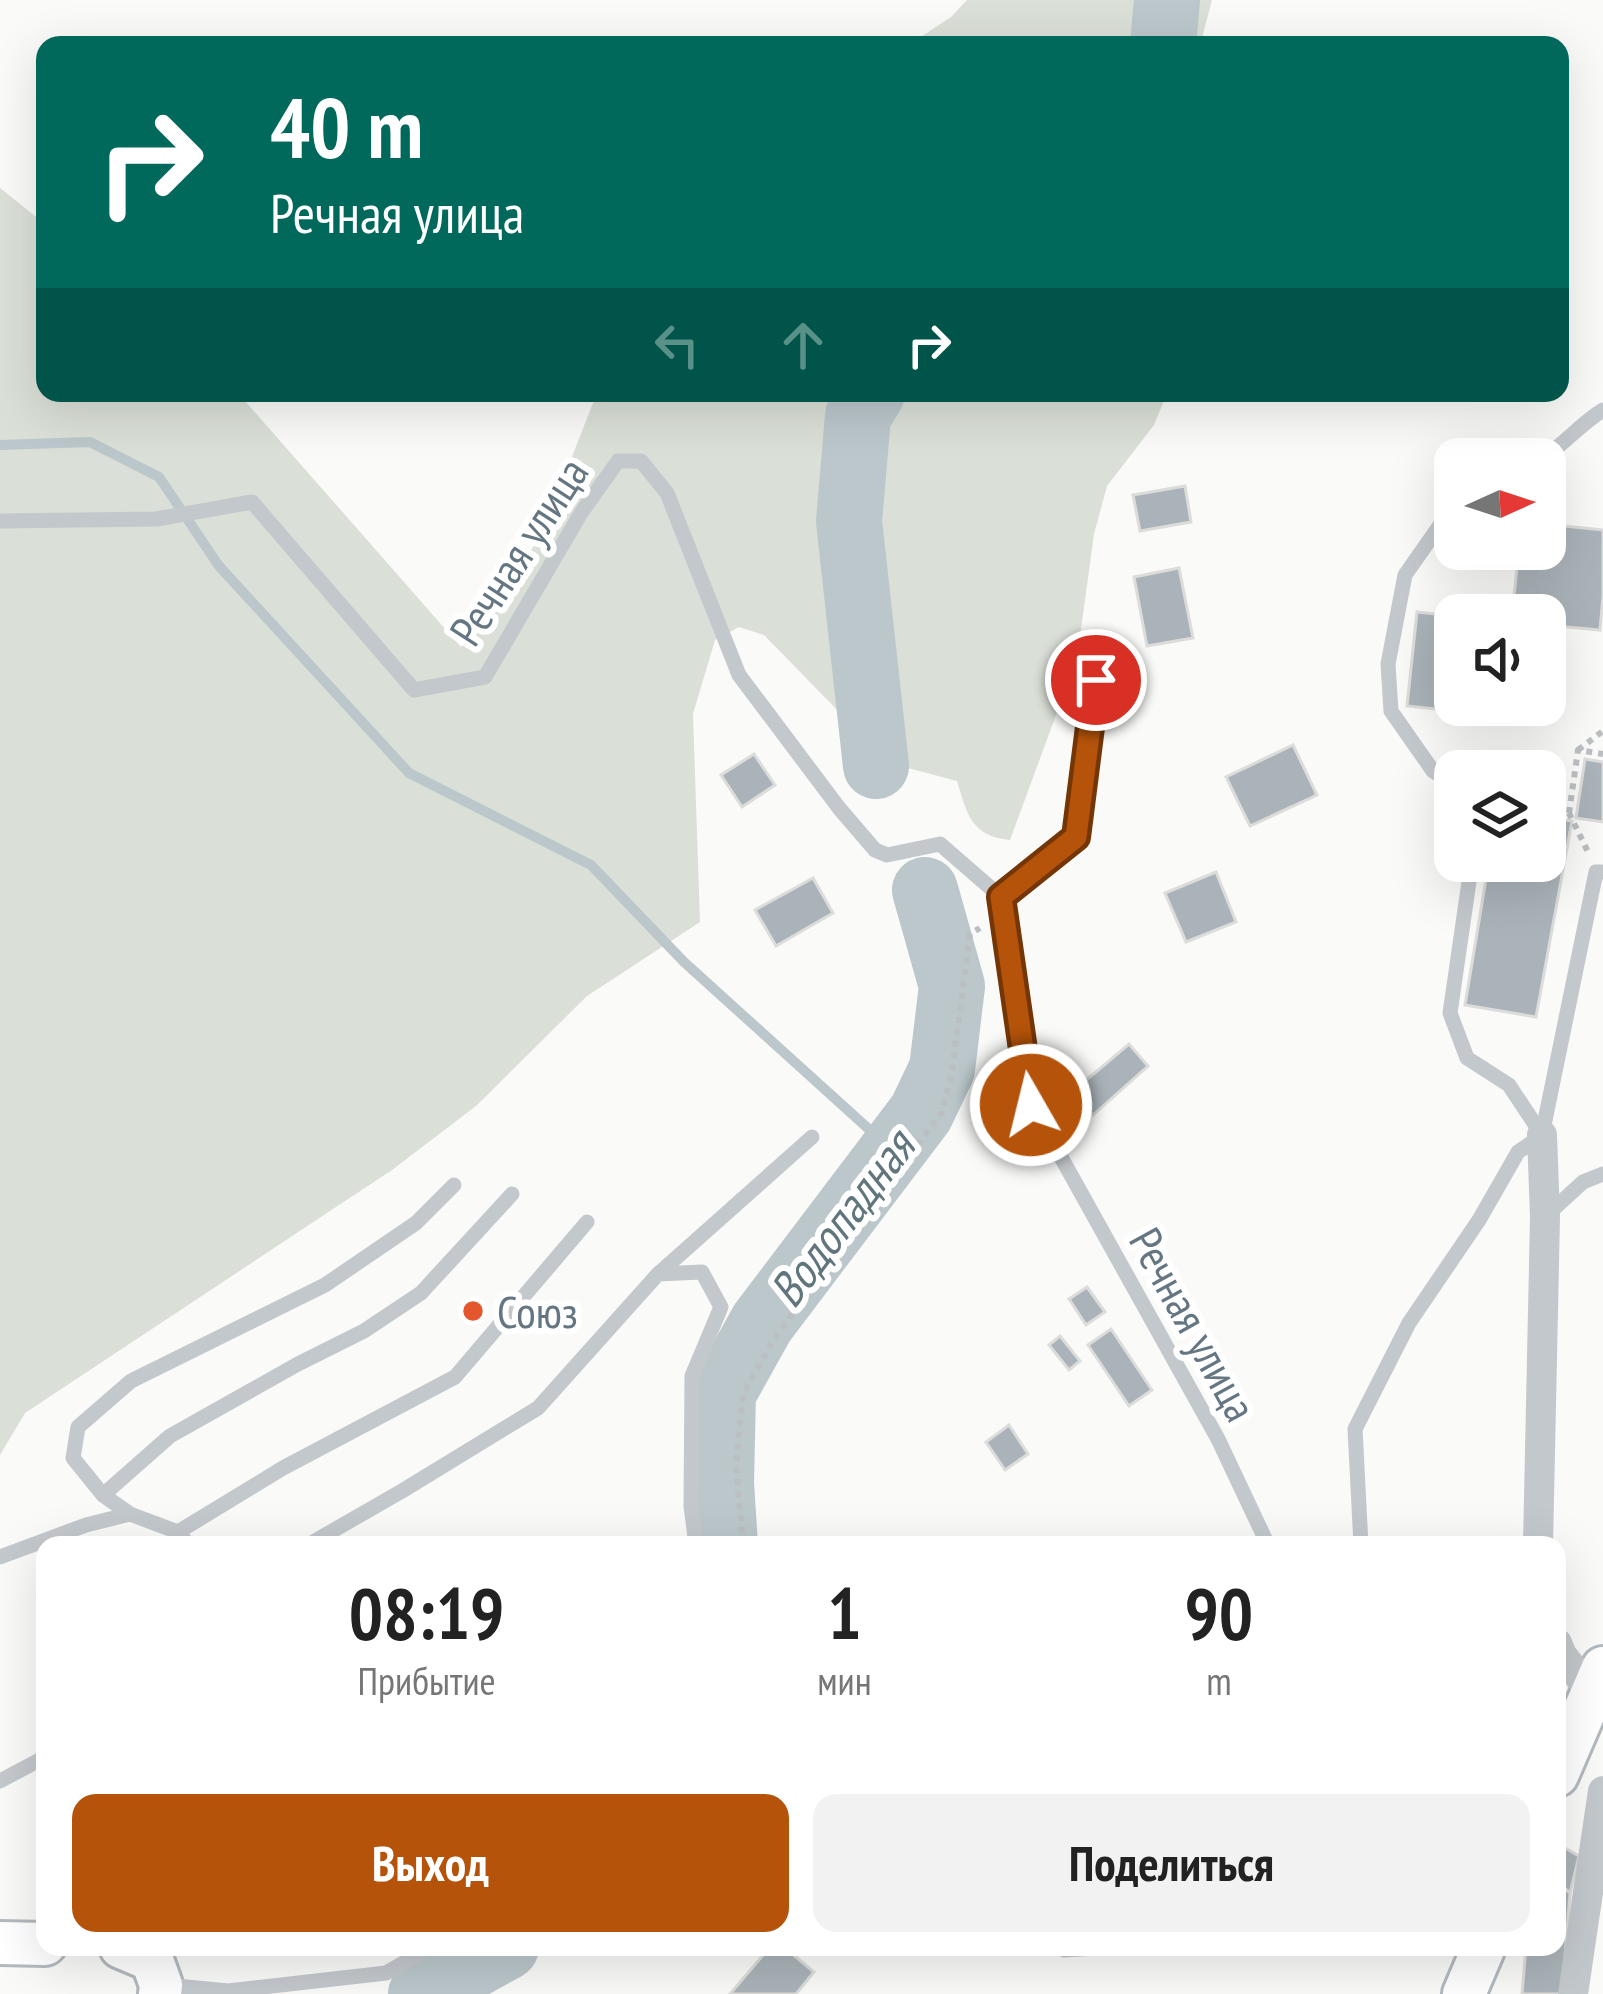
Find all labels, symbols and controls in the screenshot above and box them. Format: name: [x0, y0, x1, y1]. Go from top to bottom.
text: 40 m: [270, 72, 423, 181]
icon: right: [72, 84, 228, 240]
text: Речная улица: [270, 178, 524, 248]
icon: left: [644, 312, 710, 378]
icon: ahead: [770, 312, 836, 378]
icon: right: [896, 312, 962, 378]
north arrow: [1434, 438, 1566, 570]
map controls: [1434, 438, 1566, 882]
street label: Речная улица: [436, 446, 600, 656]
button: sound: [1434, 594, 1566, 726]
pin: [1045, 629, 1147, 731]
icon: arrive: [1063, 647, 1129, 713]
button: layers: [1434, 750, 1566, 882]
position arrow: [968, 1042, 1094, 1168]
water label: Водопадная: [755, 1115, 929, 1318]
street label: Речная улица: [1117, 1217, 1271, 1431]
place label: Союз: [497, 1282, 578, 1340]
marker: Союз: [460, 1298, 486, 1324]
text: 08:19: [349, 1566, 505, 1659]
text: 1: [827, 1566, 862, 1659]
text: 90: [1184, 1566, 1253, 1659]
text: Прибытие: [358, 1655, 496, 1706]
text: мин: [817, 1655, 872, 1706]
text: m: [1206, 1655, 1232, 1706]
button: Выход: [72, 1794, 789, 1932]
button: Поделиться: [813, 1794, 1530, 1932]

